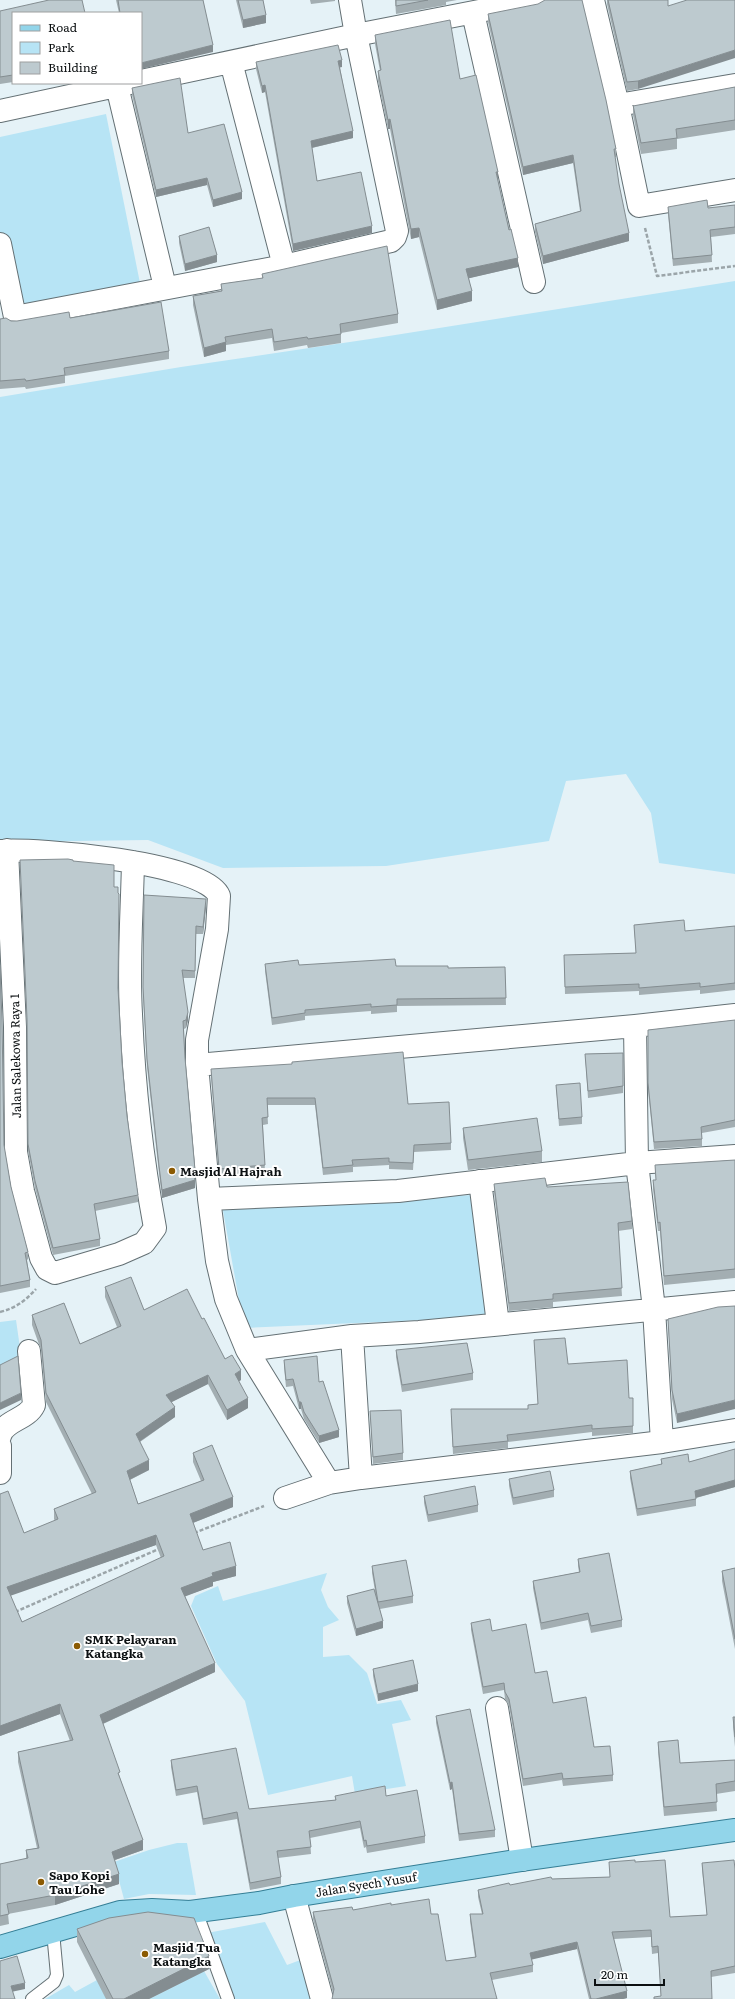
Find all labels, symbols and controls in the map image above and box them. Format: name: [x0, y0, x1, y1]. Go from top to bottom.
legend: [12, 12, 142, 84]
text: Road: [48, 18, 78, 36]
text: Park: [48, 38, 75, 56]
text: Building: [48, 58, 98, 76]
street label: Jalan Salekowa Raya 1: [5, 993, 25, 1119]
place label: Masjid Al Hajrah: [180, 1162, 282, 1180]
marker: Masjid Al Hajrah: [167, 1166, 177, 1176]
place label: SMK Pelayaran Katangka: [85, 1630, 177, 1662]
marker: SMK Pelayaran Katangka: [72, 1641, 82, 1651]
place label: Sapo Kopi Tau Lohe: [49, 1866, 110, 1898]
street label: Jalan Syech Yusuf: [314, 1867, 419, 1901]
marker: Sapo Kopi Tau Lohe: [36, 1877, 46, 1887]
place label: Masjid Tua Katangka: [153, 1938, 220, 1970]
marker: Masjid Tua Katangka: [140, 1949, 150, 1959]
scale bar: [595, 1961, 664, 1987]
text: 20 m: [601, 1965, 628, 1983]

